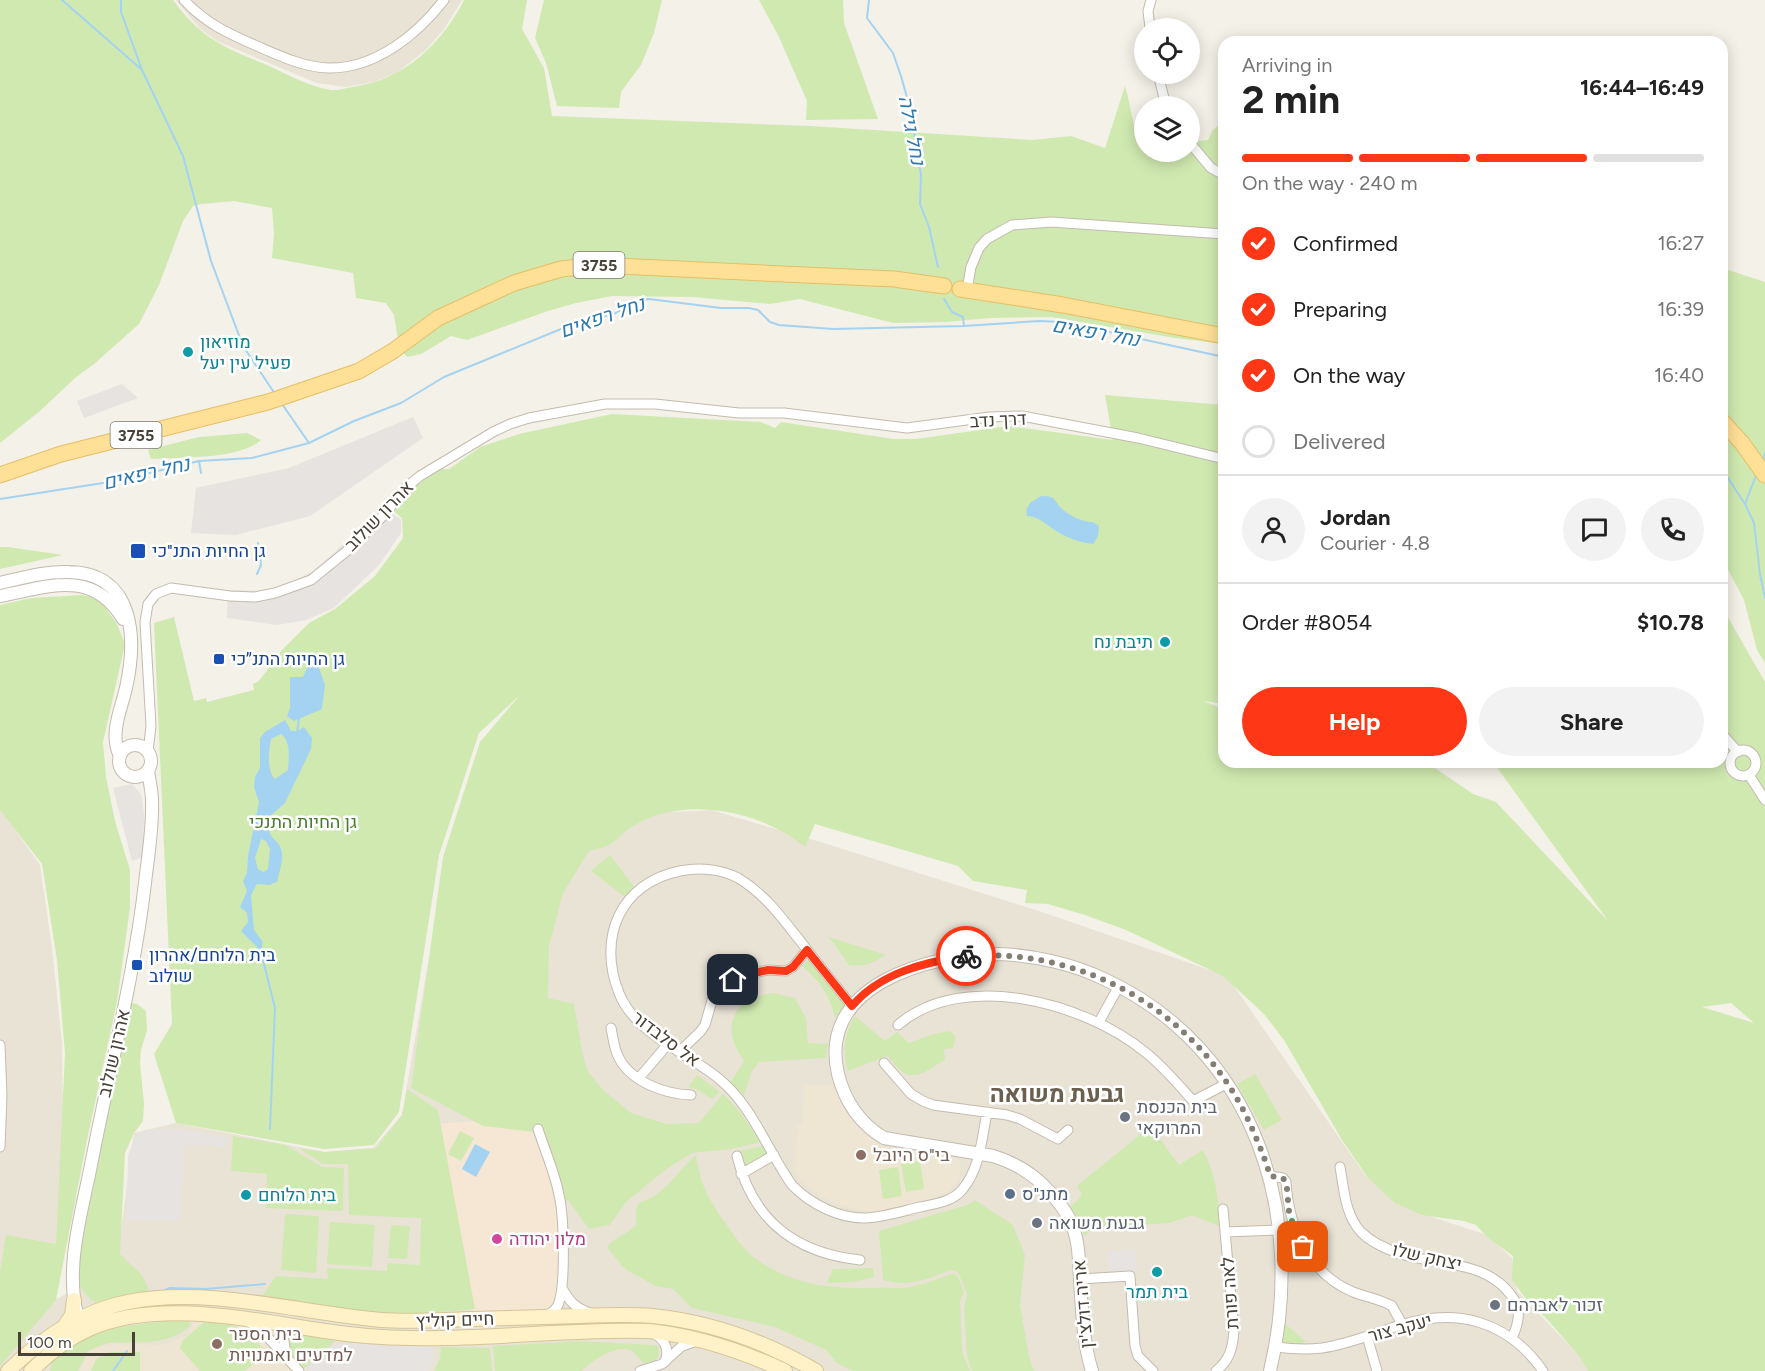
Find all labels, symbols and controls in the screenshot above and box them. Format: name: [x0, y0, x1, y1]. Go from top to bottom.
map controls: [1134, 18, 1200, 162]
button: locate: [1134, 18, 1200, 84]
text: Arriving in: [1242, 53, 1332, 77]
text: 16:44–16:49: [1580, 74, 1704, 101]
text: 2 min: [1242, 76, 1340, 123]
water label: נחל גילה: [894, 93, 931, 169]
button: layers: [1134, 96, 1200, 162]
text: On the way · 240 m: [1242, 171, 1418, 195]
icon: check: [1242, 227, 1275, 260]
text: Confirmed: [1293, 230, 1398, 257]
text: 16:27: [1657, 231, 1704, 255]
road number: 3755: [574, 252, 624, 278]
water label: נחל רפאים: [556, 291, 649, 343]
icon: check: [1242, 293, 1275, 326]
text: Preparing: [1293, 296, 1387, 323]
text: 16:39: [1657, 297, 1704, 321]
water label: נחל רפאים: [1050, 312, 1143, 352]
place label: מוזיאון פעיל עין יעל: [200, 331, 291, 374]
marker: מוזיאון פעיל עין יעל: [181, 345, 195, 359]
icon: check: [1242, 359, 1275, 392]
text: On the way: [1293, 362, 1405, 389]
text: 16:40: [1654, 363, 1704, 387]
street label: דרך נדב: [969, 408, 1027, 432]
road number: 3755: [110, 422, 162, 448]
text: Delivered: [1293, 428, 1386, 455]
water label: נחל רפאים: [100, 451, 194, 495]
street label: אהרון שולוב: [340, 476, 418, 556]
button: person: [1242, 498, 1305, 561]
button: chat: [1563, 498, 1626, 561]
button: phone: [1641, 498, 1704, 561]
text: Jordan: [1320, 504, 1391, 531]
text: Courier · 4.8: [1320, 531, 1430, 555]
place label: גן החיות התנ"כי: [152, 540, 266, 562]
marker: גן החיות התנ"כי: [129, 542, 147, 560]
text: Order #8054: [1242, 609, 1372, 636]
text: $10.78: [1637, 609, 1704, 636]
place label: תיבת נח: [1094, 631, 1153, 653]
marker: תיבת נח: [1158, 635, 1172, 649]
place label: גן החיות התנ״כי: [231, 648, 345, 670]
marker: גן החיות התנ״כי: [212, 652, 226, 666]
button: Help: [1242, 687, 1467, 756]
button: Share: [1479, 687, 1704, 756]
park label: גן החיות התנכי: [249, 811, 357, 833]
courier: [936, 926, 996, 986]
icon: bike: [950, 940, 983, 973]
place label: בית הלוחם/אהרון שולוב: [149, 944, 276, 987]
pin: [707, 954, 758, 1005]
marker: בית הלוחם/אהרון שולוב: [130, 958, 144, 972]
icon: home: [716, 963, 749, 996]
street label: אל סלבדור: [628, 1006, 704, 1072]
street label: אהרון שולוב: [93, 1007, 135, 1099]
district label: גבעת משואה: [990, 1079, 1124, 1108]
place label: בית הכנסת המרוקאי: [1137, 1096, 1218, 1139]
marker: בית הכנסת המרוקאי: [1118, 1110, 1132, 1124]
place label: בי"ס היובל: [873, 1144, 950, 1166]
marker: בי"ס היובל: [854, 1148, 868, 1162]
place label: מתנ"ס: [1022, 1183, 1068, 1205]
place label: בית הלוחם: [258, 1184, 337, 1206]
marker: מתנ"ס: [1003, 1187, 1017, 1201]
marker: בית הלוחם: [239, 1188, 253, 1202]
place label: גבעת משואה: [1049, 1212, 1145, 1234]
marker: גבעת משואה: [1030, 1216, 1044, 1230]
pin: [1277, 1221, 1328, 1272]
place label: מלון יהודה: [509, 1228, 586, 1250]
icon: bag: [1286, 1230, 1319, 1263]
marker: מלון יהודה: [490, 1232, 504, 1246]
street label: יצחק שלו: [1390, 1238, 1464, 1276]
street label: לאה פורת: [1216, 1256, 1244, 1330]
street label: אריה דולצ'ין: [1068, 1259, 1098, 1349]
marker: בית תמר: [1150, 1265, 1164, 1279]
place label: בית תמר: [1126, 1281, 1189, 1303]
place label: זכור לאברהם: [1507, 1294, 1603, 1316]
marker: זכור לאברהם: [1488, 1298, 1502, 1312]
street label: חיים קוליץ: [415, 1308, 495, 1332]
street label: יעקב צור: [1366, 1309, 1434, 1347]
place label: בית הספר למדעים ואמנויות: [229, 1323, 353, 1366]
scale bar: [18, 1329, 135, 1356]
text: 100 m: [27, 1333, 72, 1352]
marker: בית הספר למדעים ואמנויות: [210, 1337, 224, 1351]

